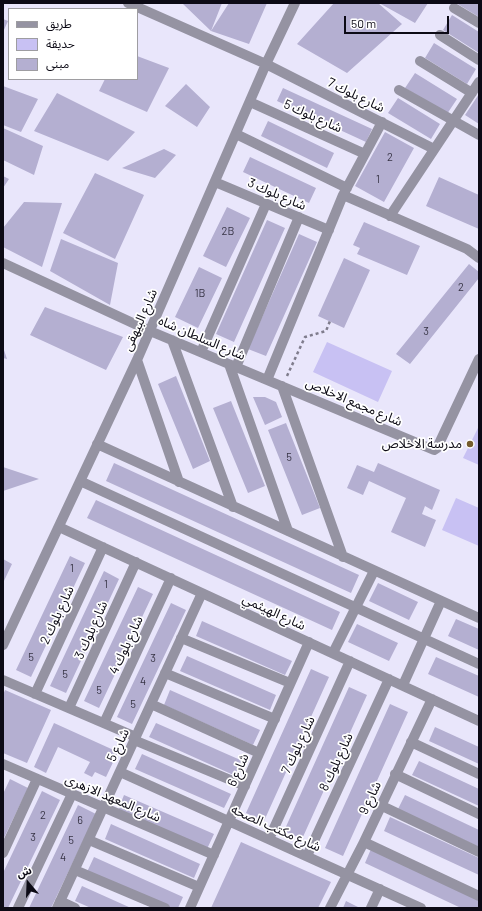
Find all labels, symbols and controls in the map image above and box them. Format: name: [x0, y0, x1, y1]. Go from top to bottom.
legend: [8, 8, 138, 80]
scale bar: [346, 8, 451, 34]
text: طريق: [46, 16, 72, 30]
text: 50 m: [351, 16, 376, 30]
text: حديقة: [46, 36, 75, 50]
text: مبنى: [46, 56, 69, 70]
street label: شارع بلوك 7: [325, 74, 387, 116]
street label: شارع بلوك 5: [281, 96, 345, 136]
house number: 2: [387, 150, 393, 164]
house number: 1: [376, 172, 380, 186]
street label: شارع بلوك 3: [245, 175, 309, 213]
house number: 2B: [222, 224, 234, 238]
house number: 2: [458, 280, 464, 294]
house number: 1B: [195, 286, 205, 300]
street label: شارع البيهقى: [119, 287, 161, 353]
street label: شارع السلطان شاه: [156, 313, 248, 363]
house number: 3: [423, 324, 429, 338]
street label: شارع مجمع الاخلاص: [303, 375, 405, 429]
place label: مدرسة الاخلاص: [382, 436, 462, 452]
marker: مدرسة الاخلاص: [465, 439, 475, 449]
house number: 5: [286, 450, 292, 464]
house number: 1: [70, 561, 74, 575]
house number: 1: [104, 577, 108, 591]
street label: شارع بلوك 2: [37, 583, 77, 647]
street label: شارع الهيثمي: [240, 591, 308, 633]
street label: شارع بلوك 3: [71, 598, 111, 662]
street label: شارع بلوك 4: [106, 613, 146, 677]
house number: 5: [28, 650, 34, 664]
house number: 3: [150, 651, 156, 665]
house number: 5: [62, 667, 68, 681]
house number: 4: [140, 674, 146, 688]
house number: 5: [96, 683, 102, 697]
house number: 5: [130, 697, 136, 711]
street label: شارع بلوك 7: [278, 714, 318, 776]
street label: شارع 5: [104, 726, 132, 764]
street label: شارع بلوك 8: [316, 730, 356, 794]
street label: شارع 6: [224, 751, 252, 789]
street label: شارع المعهد الازهرى: [63, 771, 163, 825]
street label: شارع 9: [356, 779, 384, 817]
street label: شارع مكتب الصحه: [229, 801, 323, 855]
house number: 2: [40, 808, 46, 822]
house number: 6: [77, 813, 83, 827]
house number: 3: [30, 830, 36, 844]
house number: 5: [68, 833, 74, 847]
house number: 4: [60, 850, 66, 864]
north arrow: [8, 863, 48, 903]
text: ش: [15, 863, 33, 880]

